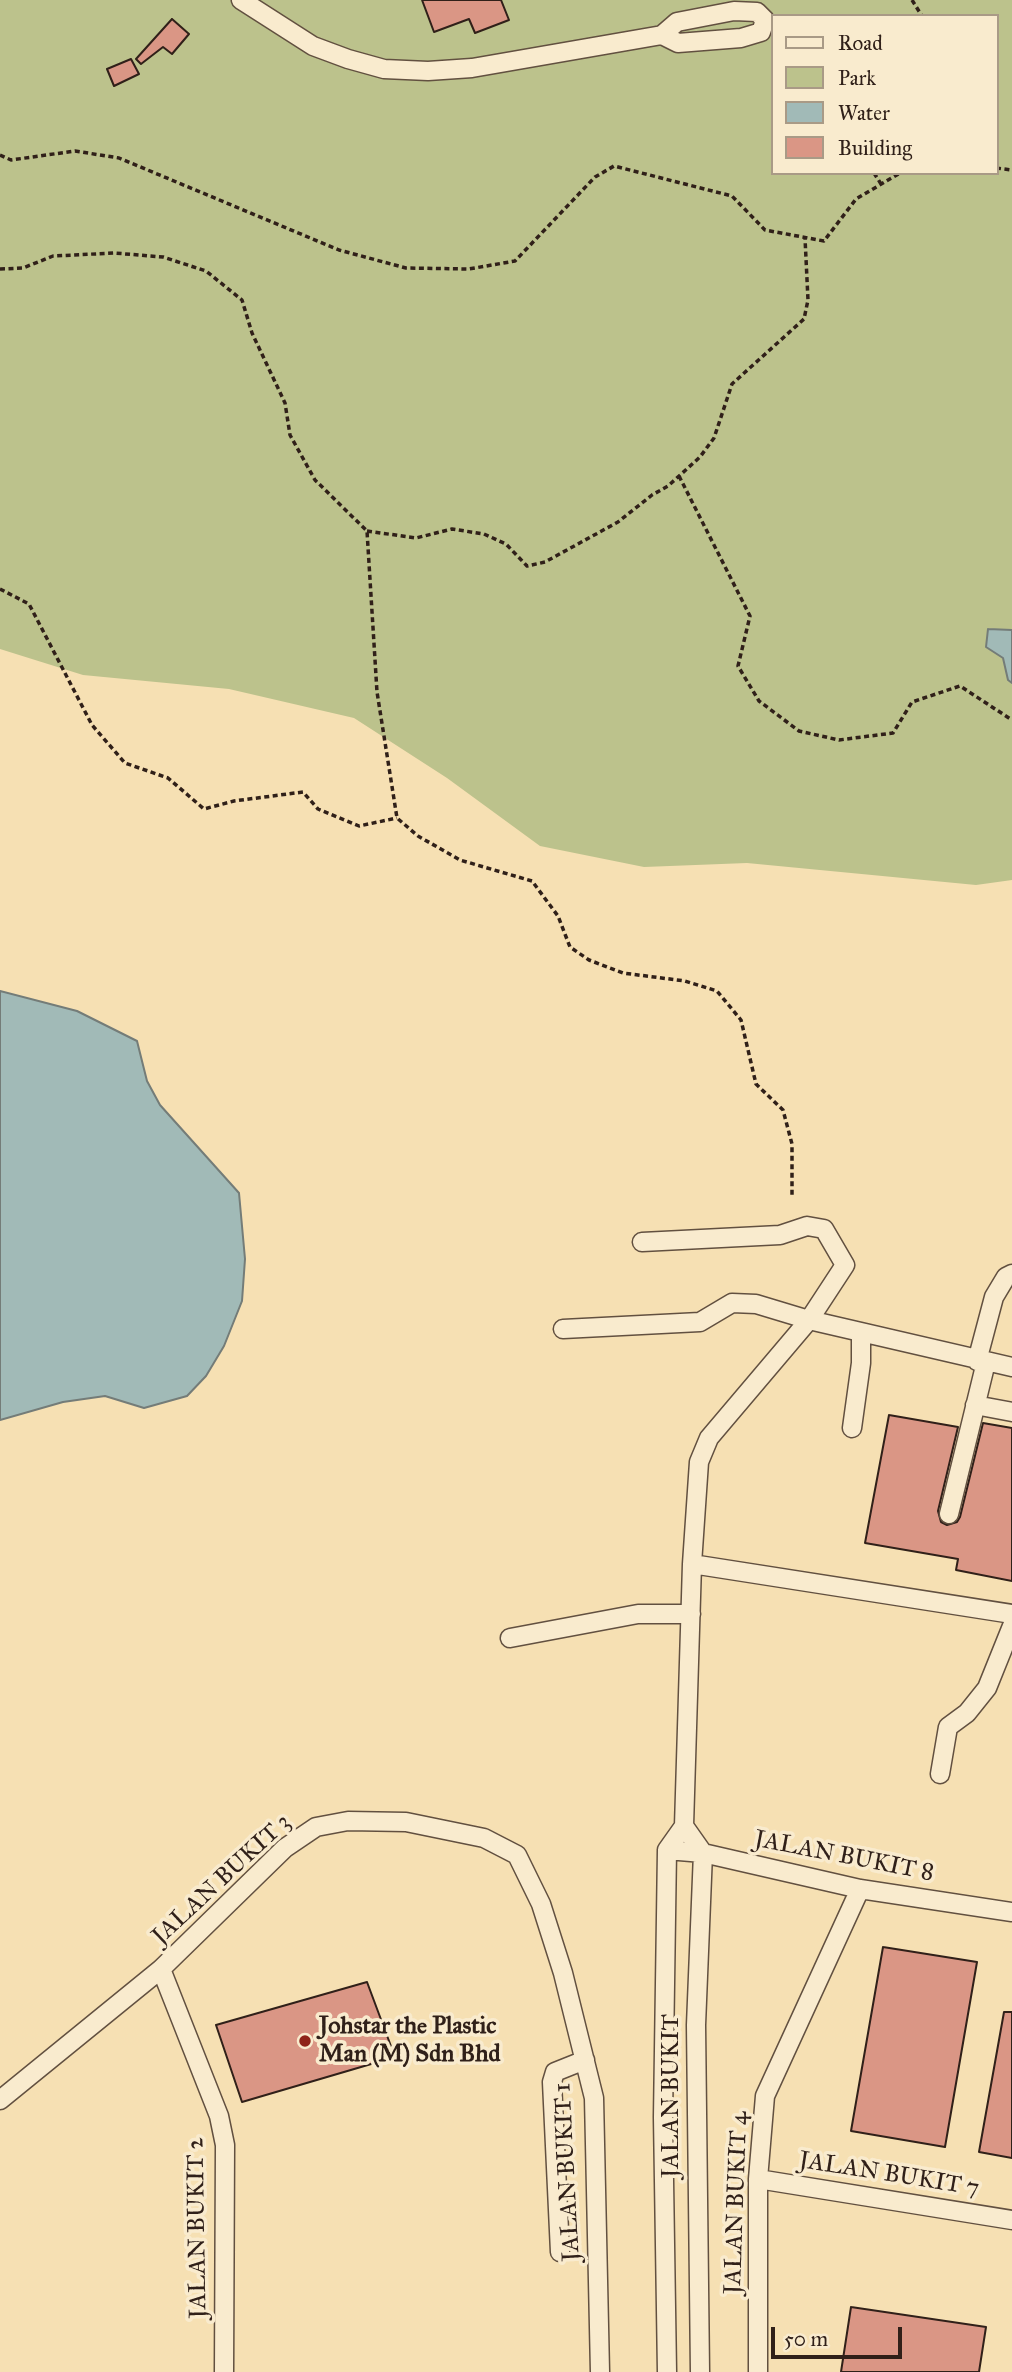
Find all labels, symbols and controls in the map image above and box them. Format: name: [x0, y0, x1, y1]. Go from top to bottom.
legend: [771, 14, 998, 175]
text: Road: [838, 30, 883, 56]
text: Park: [838, 65, 876, 91]
text: Water: [838, 100, 890, 126]
text: Building: [838, 135, 912, 161]
street label: JALAN BUKIT 3: [147, 1808, 297, 1952]
street label: JALAN BUKIT 8: [752, 1825, 936, 1889]
place label: Johstar the Plastic Man (M) Sdn Bhd: [319, 2013, 501, 2069]
street label: JALAN BUKIT: [658, 2014, 686, 2178]
marker: Johstar the Plastic Man (M) Sdn Bhd: [297, 2033, 313, 2049]
street label: JALAN BUKIT 1: [549, 2082, 587, 2262]
street label: JALAN BUKIT 4: [719, 2111, 755, 2295]
street label: JALAN BUKIT 2: [182, 2137, 214, 2319]
street label: JALAN BUKIT 7: [797, 2147, 981, 2203]
scale bar: [774, 2312, 905, 2356]
text: 50 m: [784, 2326, 828, 2352]

